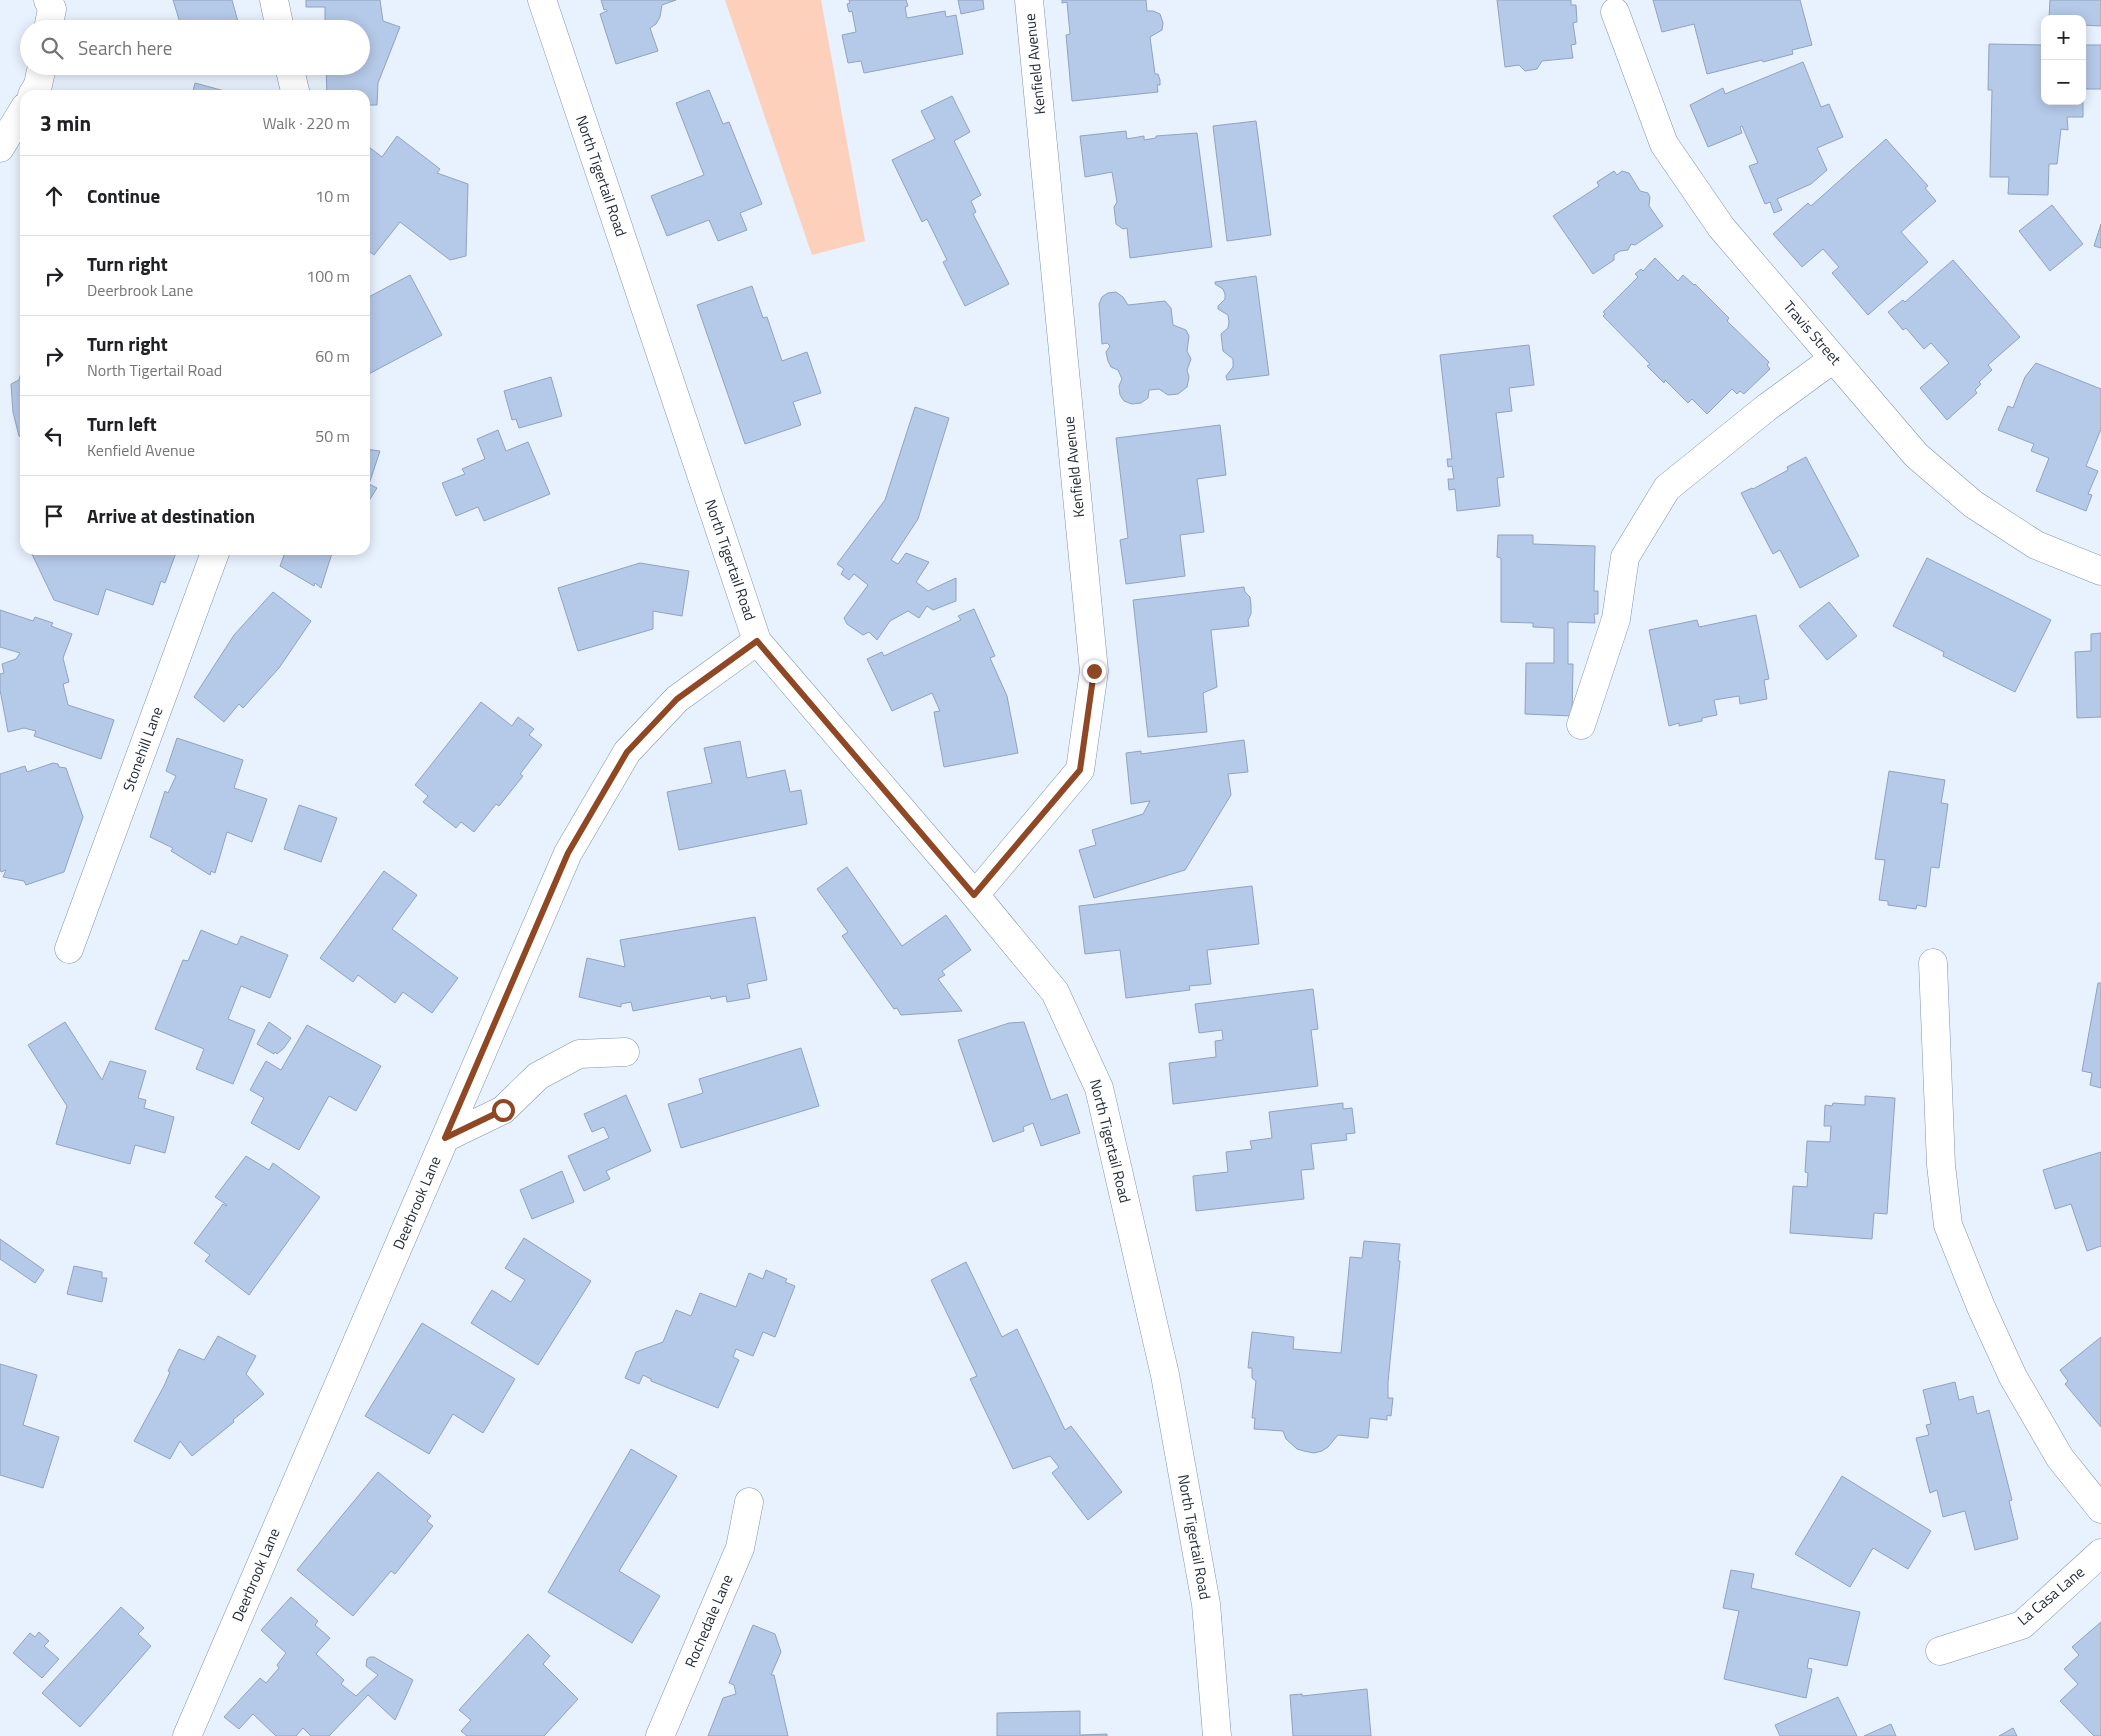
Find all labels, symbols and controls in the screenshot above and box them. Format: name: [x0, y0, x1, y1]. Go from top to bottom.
street label: Kenfield Avenue: [1018, 12, 1051, 116]
map controls: [2041, 15, 2086, 105]
button: +: [2041, 15, 2086, 60]
search box: [20, 20, 370, 75]
text: Search here: [78, 33, 172, 62]
icon: search: [38, 34, 66, 62]
button: −: [2041, 60, 2086, 105]
text: 3 min: [40, 107, 91, 139]
text: Walk · 220 m: [262, 111, 350, 135]
street label: North Tigertail Road: [570, 112, 633, 240]
text: Continue: [87, 181, 160, 210]
icon: ahead: [40, 182, 68, 210]
text: 10 m: [315, 184, 350, 208]
text: Turn right: [87, 249, 168, 278]
icon: right: [40, 262, 68, 290]
text: 100 m: [306, 264, 350, 288]
text: Deerbrook Lane: [87, 278, 193, 302]
street label: Travis Street: [1778, 295, 1847, 370]
text: Turn right: [87, 329, 168, 358]
icon: right: [40, 342, 68, 370]
text: 60 m: [315, 344, 350, 368]
text: North Tigertail Road: [87, 358, 222, 382]
text: Turn left: [87, 409, 157, 438]
street label: Kenfield Avenue: [1057, 415, 1090, 519]
icon: left: [40, 422, 68, 450]
text: 50 m: [315, 424, 350, 448]
text: Kenfield Avenue: [87, 438, 195, 462]
street label: North Tigertail Road: [699, 496, 762, 624]
text: Arrive at destination: [87, 501, 255, 530]
icon: arrive: [40, 502, 68, 530]
route end: [1083, 660, 1106, 683]
street label: Stonehill Lane: [117, 703, 169, 794]
street label: North Tigertail Road: [1084, 1077, 1137, 1205]
route start: [492, 1099, 515, 1122]
street label: Deerbrook Lane: [386, 1152, 447, 1253]
street label: North Tigertail Road: [1172, 1472, 1217, 1601]
street label: Deerbrook Lane: [225, 1524, 286, 1625]
street label: La Casa Lane: [2012, 1561, 2089, 1631]
street label: Rochedale Lane: [679, 1571, 739, 1671]

